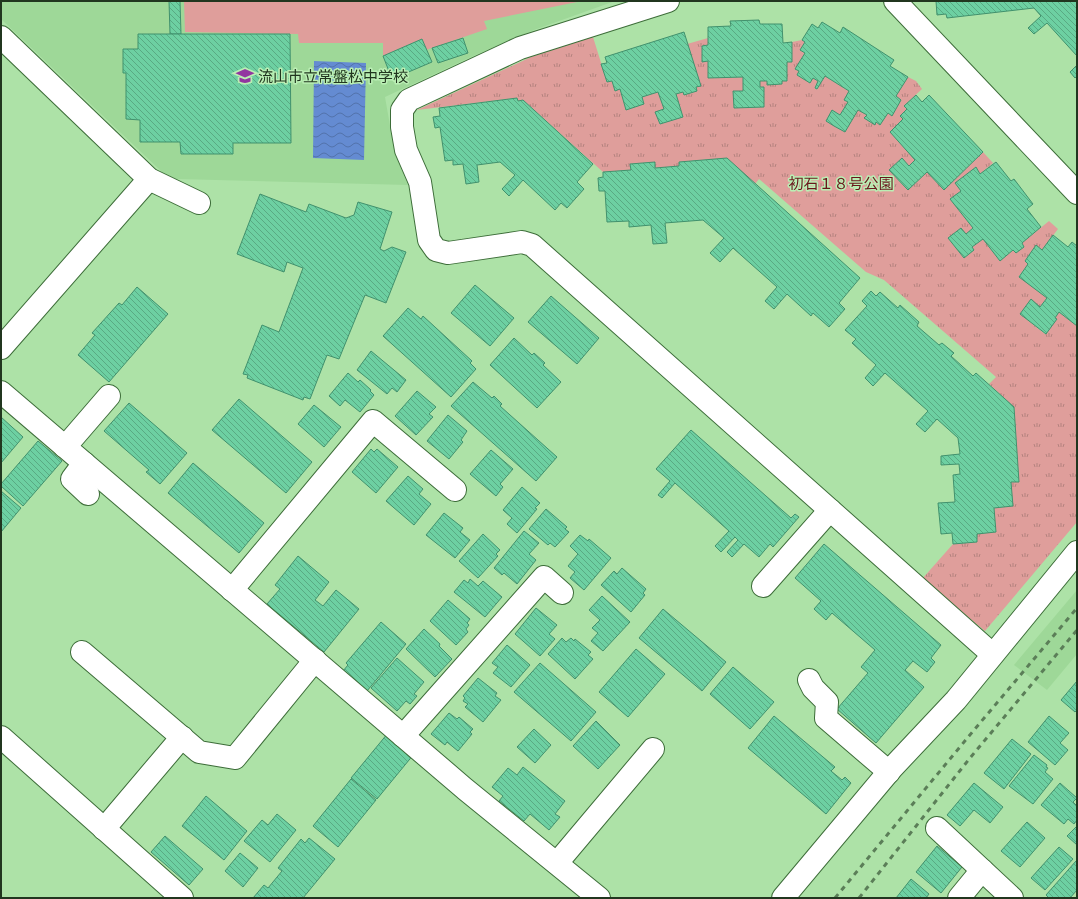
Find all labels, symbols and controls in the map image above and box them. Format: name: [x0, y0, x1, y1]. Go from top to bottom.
school or university icon: 流山市立常盤松中学校: [235, 66, 255, 86]
place label: 流山市立常盤松中学校: [258, 67, 408, 86]
park label: 初石１８号公園: [788, 174, 894, 193]

